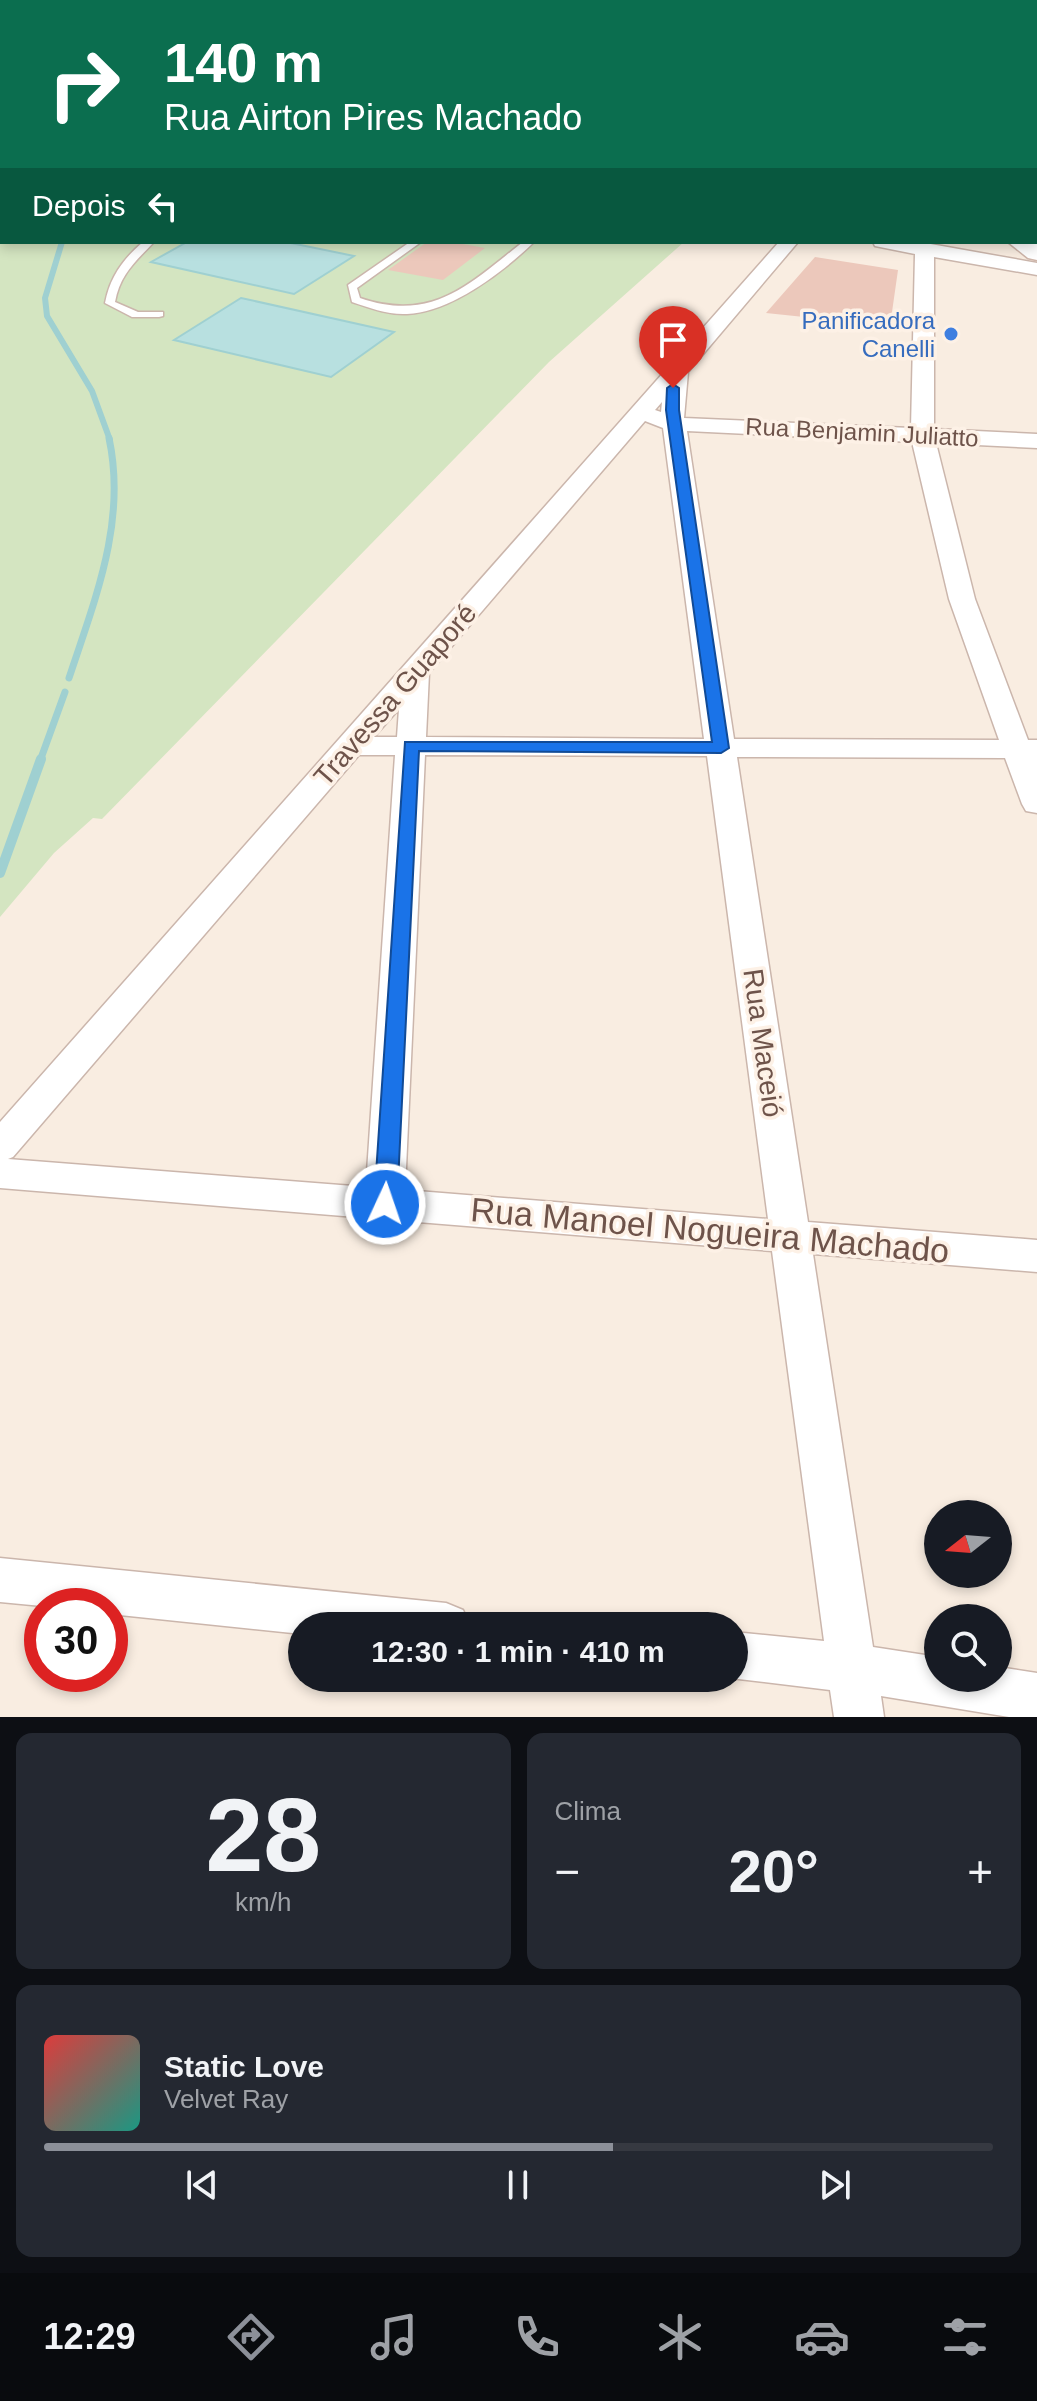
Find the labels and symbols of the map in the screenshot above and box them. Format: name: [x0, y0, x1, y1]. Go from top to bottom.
pin: [639, 306, 707, 388]
place label: Panificadora Canelli: [802, 307, 936, 362]
marker: Panificadora Canelli: [942, 325, 960, 343]
street label: Rua Benjamin Juliatto: [745, 412, 979, 452]
street label: Travessa Guaporé: [308, 598, 482, 792]
street label: Rua Maceió: [737, 967, 789, 1119]
position arrow: [343, 1162, 427, 1246]
street label: Rua Manoel Nogueira Machado: [469, 1190, 951, 1270]
north arrow: [924, 1500, 1012, 1588]
speed limit sign: 30: [24, 1588, 128, 1692]

